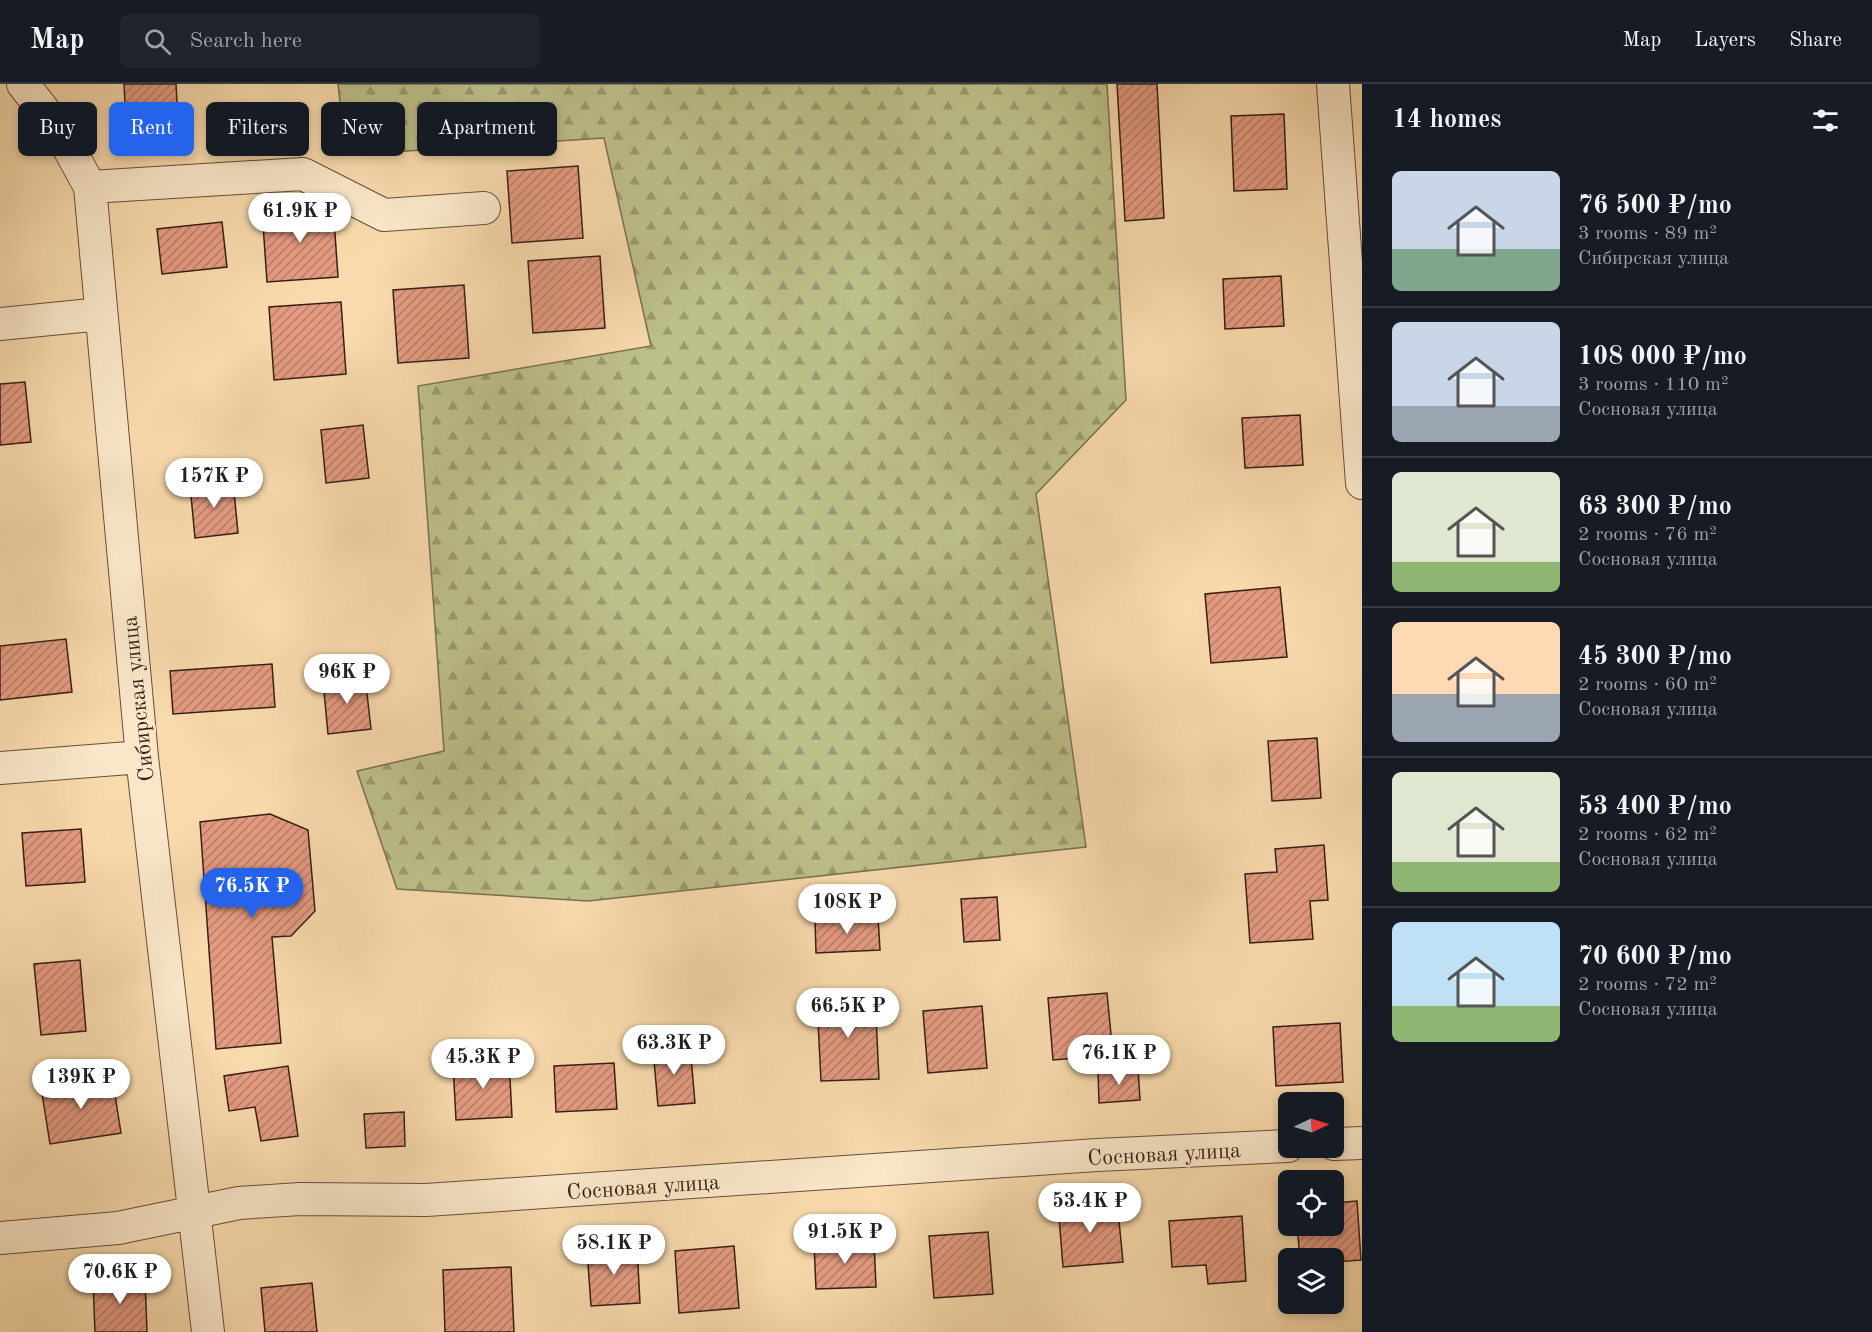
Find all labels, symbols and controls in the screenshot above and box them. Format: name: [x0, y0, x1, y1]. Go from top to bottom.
search box: [120, 14, 540, 68]
icon: search: [141, 25, 174, 58]
text: Map: [30, 27, 84, 55]
text: Search here: [189, 30, 302, 52]
text: Map: [1622, 30, 1661, 51]
text: Layers: [1694, 30, 1756, 51]
text: Share: [1789, 30, 1842, 51]
chip: Buy: [18, 102, 97, 156]
chip: Rent: [109, 102, 194, 156]
chip: Filters: [206, 102, 309, 156]
chip: New: [321, 102, 405, 156]
chip: Apartment: [417, 102, 557, 156]
icon: filters: [1809, 104, 1842, 137]
text: 14 homes: [1392, 107, 1501, 133]
pin: 61.9K ₽: [245, 193, 355, 244]
text: 76 500 ₽/mo: [1578, 193, 1732, 219]
icon: home: [1440, 195, 1512, 267]
text: 61.9K ₽: [262, 202, 338, 222]
text: 3 rooms · 89 m²: [1578, 224, 1717, 244]
text: Сибирская улица: [1578, 249, 1729, 269]
text: 108 000 ₽/mo: [1578, 344, 1747, 370]
icon: home: [1440, 346, 1512, 418]
text: 3 rooms · 110 m²: [1578, 375, 1728, 395]
text: Сосновая улица: [1578, 400, 1718, 420]
pin: 157K ₽: [165, 458, 263, 509]
text: 157K ₽: [179, 467, 249, 487]
text: 63 300 ₽/mo: [1578, 494, 1732, 520]
icon: home: [1440, 496, 1512, 568]
text: 2 rooms · 76 m²: [1578, 525, 1717, 545]
text: Сосновая улица: [1578, 550, 1718, 570]
street label: Сибирская улица: [119, 615, 159, 783]
text: 45 300 ₽/mo: [1578, 644, 1732, 670]
icon: home: [1440, 646, 1512, 718]
pin: 96K ₽: [305, 654, 389, 705]
text: 96K ₽: [318, 663, 376, 683]
text: 2 rooms · 60 m²: [1578, 675, 1717, 695]
text: Сосновая улица: [1578, 700, 1718, 720]
text: 53 400 ₽/mo: [1578, 794, 1732, 820]
icon: home: [1440, 796, 1512, 868]
text: 2 rooms · 62 m²: [1578, 825, 1717, 845]
text: Сосновая улица: [1578, 850, 1718, 870]
pin: 76.5K ₽: [197, 868, 307, 919]
text: 76.5K ₽: [214, 877, 290, 897]
pin: 108K ₽: [798, 884, 896, 935]
text: 108K ₽: [812, 893, 882, 913]
text: 70 600 ₽/mo: [1578, 944, 1732, 970]
icon: home: [1440, 946, 1512, 1018]
text: 2 rooms · 72 m²: [1578, 975, 1717, 995]
pin: 66.5K ₽: [793, 988, 903, 1039]
text: 66.5K ₽: [810, 997, 886, 1017]
text: Сосновая улица: [1578, 1000, 1718, 1020]
pin: 63.3K ₽: [619, 1025, 729, 1076]
text: 63.3K ₽: [636, 1034, 712, 1054]
pin: 76.1K ₽: [1064, 1035, 1174, 1086]
pin: 45.3K ₽: [428, 1039, 538, 1090]
text: 76.1K ₽: [1081, 1044, 1157, 1064]
text: 45.3K ₽: [445, 1048, 521, 1068]
pin: 139K ₽: [32, 1059, 130, 1110]
text: 139K ₽: [46, 1068, 116, 1088]
north arrow: [1278, 1092, 1344, 1158]
map controls: [1278, 1092, 1344, 1314]
street label: Сосновая улица: [1087, 1140, 1241, 1170]
button: locate: [1278, 1170, 1344, 1236]
street label: Сосновая улица: [566, 1172, 721, 1204]
pin: 53.4K ₽: [1035, 1183, 1145, 1234]
text: 53.4K ₽: [1052, 1192, 1128, 1212]
pin: 91.5K ₽: [790, 1214, 900, 1265]
text: 91.5K ₽: [807, 1223, 883, 1243]
pin: 58.1K ₽: [559, 1225, 669, 1276]
text: 58.1K ₽: [576, 1234, 652, 1254]
button: layers: [1278, 1248, 1344, 1314]
pin: 70.6K ₽: [65, 1254, 175, 1305]
text: 70.6K ₽: [82, 1263, 158, 1283]

